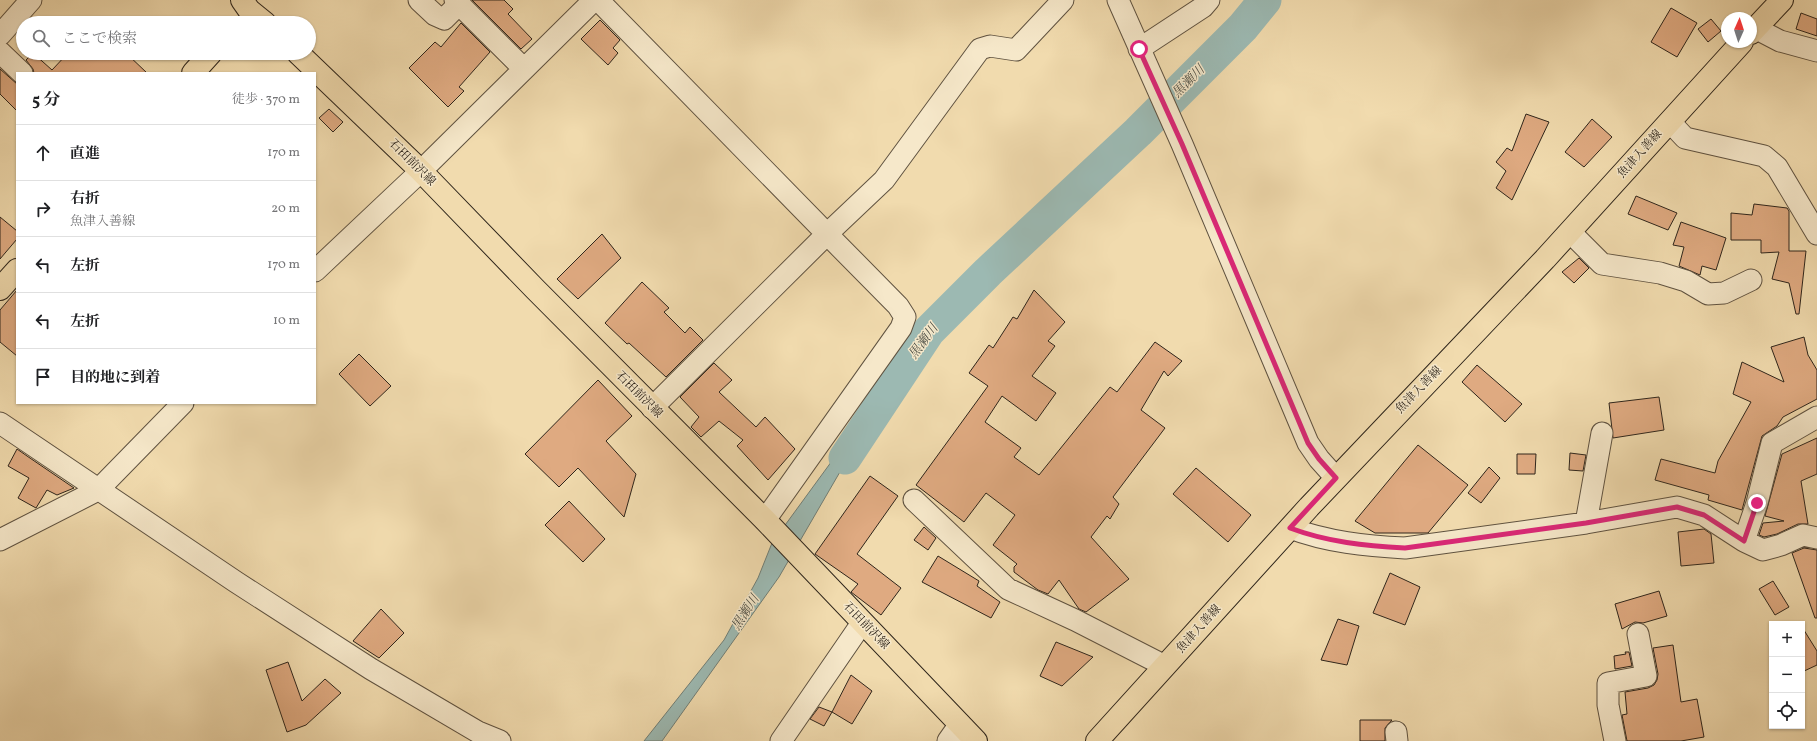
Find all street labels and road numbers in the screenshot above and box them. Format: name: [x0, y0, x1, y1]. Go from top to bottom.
street label: 魚津入善線: [1614, 126, 1666, 182]
street label: 石田前沢線: [385, 136, 439, 190]
street label: 魚津入善線: [1392, 363, 1446, 417]
street label: 石田前沢線: [612, 368, 666, 422]
street label: 石田前沢線: [839, 599, 893, 653]
street label: 魚津入善線: [1173, 601, 1225, 657]

